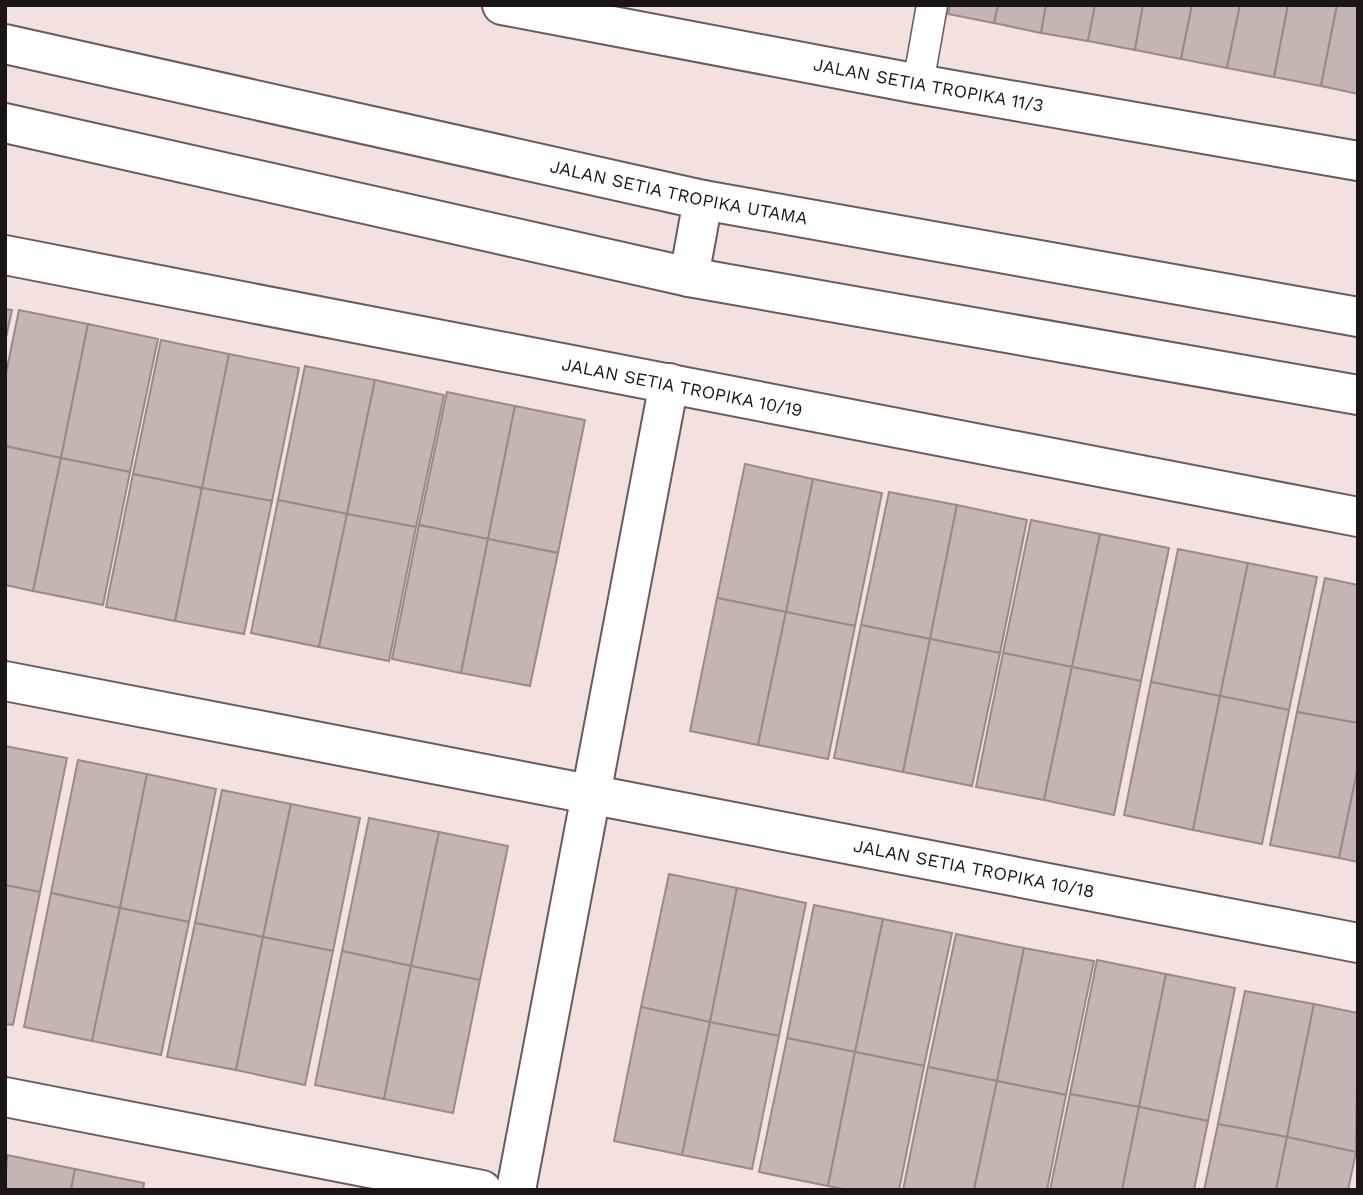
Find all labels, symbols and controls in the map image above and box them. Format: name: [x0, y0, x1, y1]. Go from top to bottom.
street label: JALAN SETIA TROPIKA 11/3: [812, 53, 1045, 116]
street label: JALAN SETIA TROPIKA UTAMA: [548, 155, 809, 229]
street label: JALAN SETIA TROPIKA 10/19: [560, 353, 805, 421]
street label: JALAN SETIA TROPIKA 10/18: [852, 835, 1096, 902]

